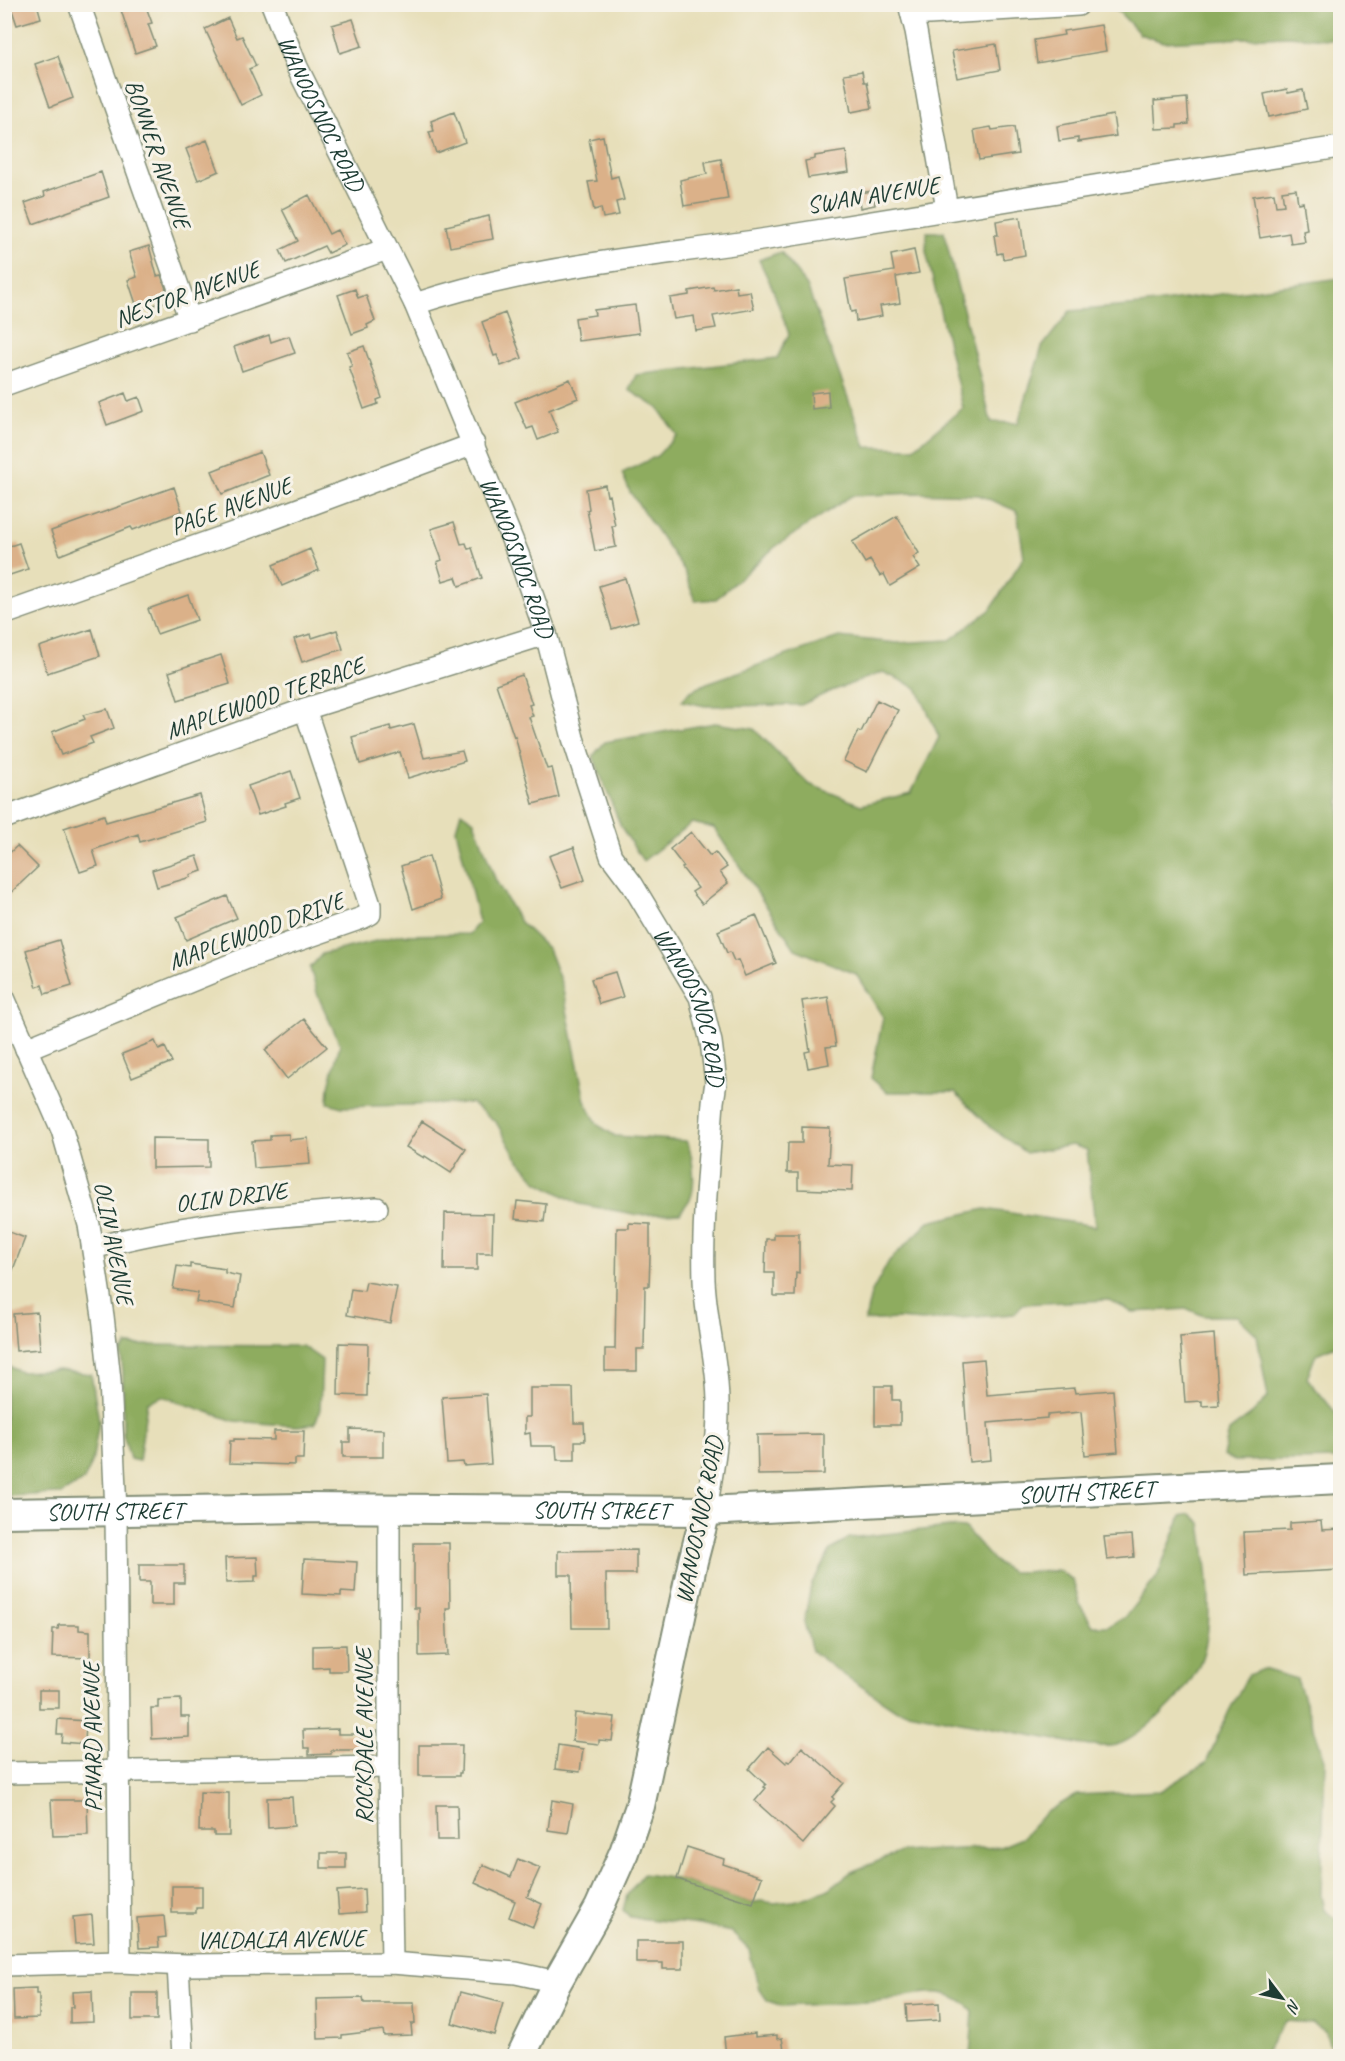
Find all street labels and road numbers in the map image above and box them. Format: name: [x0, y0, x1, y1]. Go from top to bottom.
street label: WANOOSNOC ROAD: [271, 31, 372, 198]
street label: BONNER AVENUE: [118, 75, 198, 235]
street label: SWAN AVENUE: [805, 169, 944, 220]
street label: NESTOR AVENUE: [110, 253, 266, 334]
street label: PAGE AVENUE: [166, 469, 298, 542]
street label: WANOOSNOC ROAD: [473, 473, 562, 644]
street label: MAPLEWOOD TERRACE: [162, 649, 371, 746]
street label: MAPLEWOOD DRIVE: [164, 884, 350, 977]
street label: WANOOSNOC ROAD: [647, 922, 732, 1090]
street label: OLIN DRIVE: [174, 1175, 292, 1219]
street label: OLIN AVENUE: [87, 1179, 141, 1310]
street label: WANOOSNOC ROAD: [668, 1432, 730, 1606]
street label: SOUTH STREET: [1017, 1473, 1161, 1510]
street label: SOUTH STREET: [46, 1495, 189, 1527]
street label: SOUTH STREET: [532, 1495, 675, 1526]
street label: ROCKDALE AVENUE: [349, 1645, 379, 1824]
street label: PINARD AVENUE: [76, 1659, 108, 1812]
street label: VALDALIA AVENUE: [197, 1922, 368, 1955]

